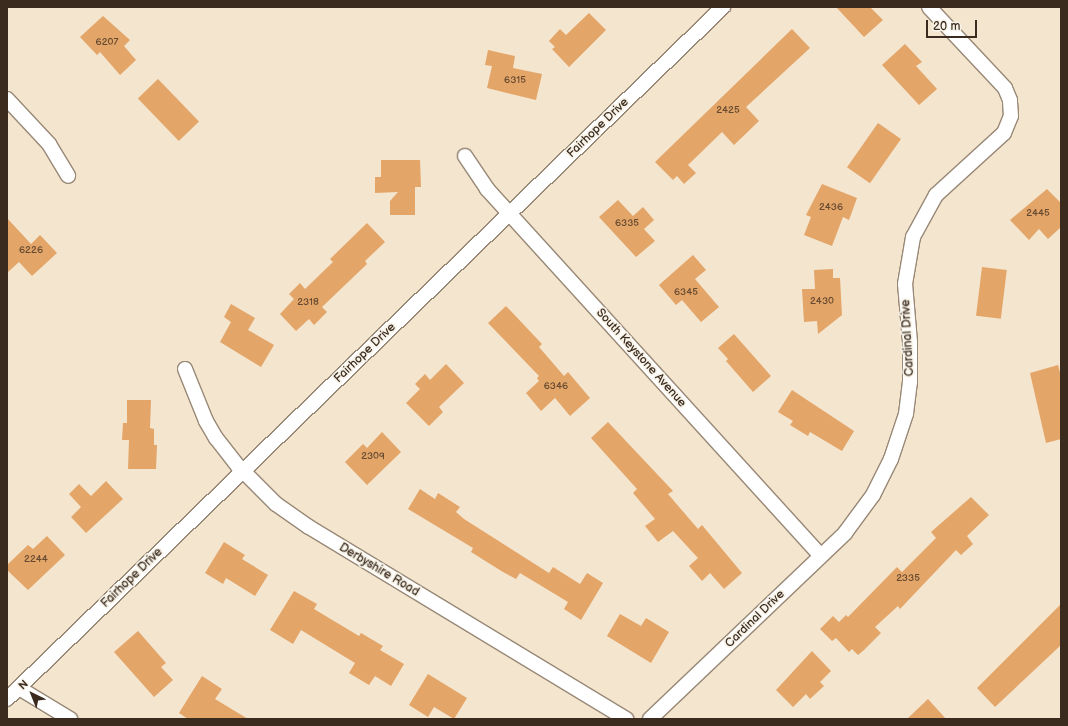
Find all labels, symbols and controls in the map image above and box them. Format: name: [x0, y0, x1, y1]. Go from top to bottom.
scale bar: [928, 12, 979, 38]
text: 20 m: [933, 19, 960, 34]
house number: 6207: [96, 37, 118, 49]
house number: 6315: [504, 75, 526, 87]
street label: Fairhope Drive: [564, 95, 632, 161]
house number: 2425: [716, 105, 740, 117]
house number: 2436: [819, 202, 843, 214]
house number: 2445: [1026, 208, 1050, 220]
house number: 6335: [615, 218, 639, 230]
house number: 6226: [19, 245, 43, 257]
house number: 6345: [674, 287, 698, 299]
house number: 2430: [810, 296, 834, 308]
house number: 2318: [297, 297, 319, 309]
street label: Cardinal Drive: [899, 299, 917, 377]
street label: South Keystone Avenue: [593, 306, 689, 410]
street label: Fairhope Drive: [331, 320, 399, 386]
house number: 6346: [544, 381, 568, 393]
house number: 2309: [361, 451, 385, 463]
street label: Derbyshire Road: [336, 540, 422, 600]
street label: Fairhope Drive: [98, 545, 166, 611]
house number: 2244: [24, 554, 48, 566]
house number: 2335: [896, 573, 920, 585]
street label: Cardinal Drive: [722, 587, 788, 651]
north arrow: [12, 674, 52, 714]
text: N: [16, 677, 31, 692]

